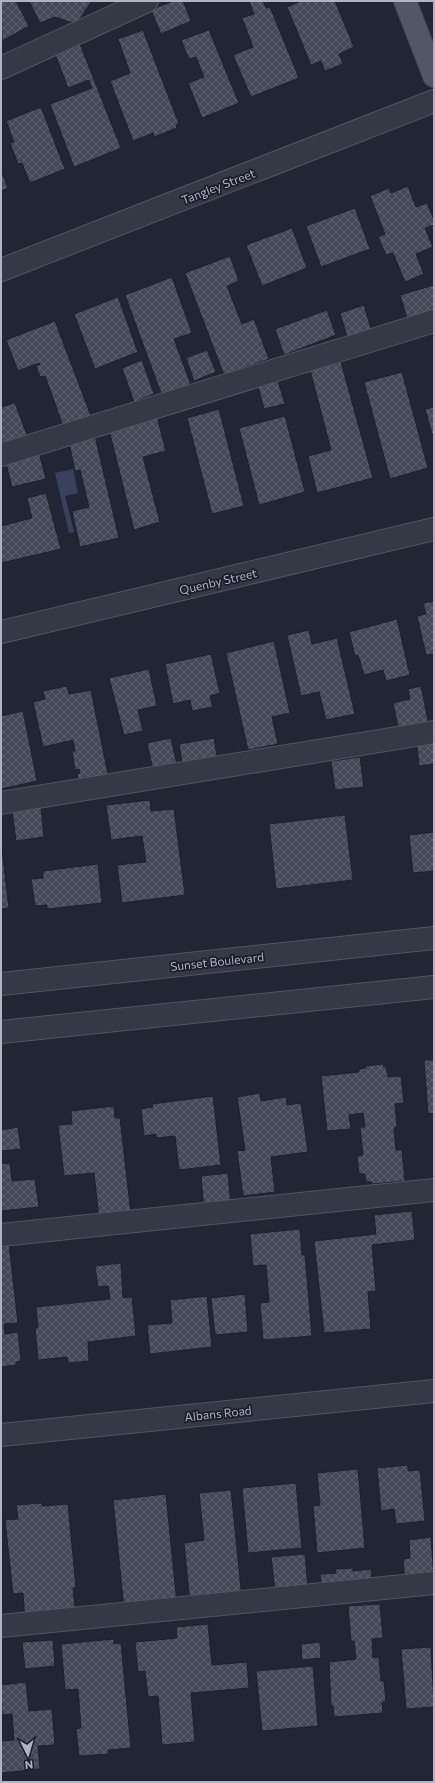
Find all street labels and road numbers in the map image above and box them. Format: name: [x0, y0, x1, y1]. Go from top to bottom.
street label: Tangley Street: [179, 165, 257, 207]
street label: Quenby Street: [178, 565, 258, 597]
street label: Sunset Boulevard: [169, 949, 265, 973]
street label: Albans Road: [184, 1403, 252, 1423]

